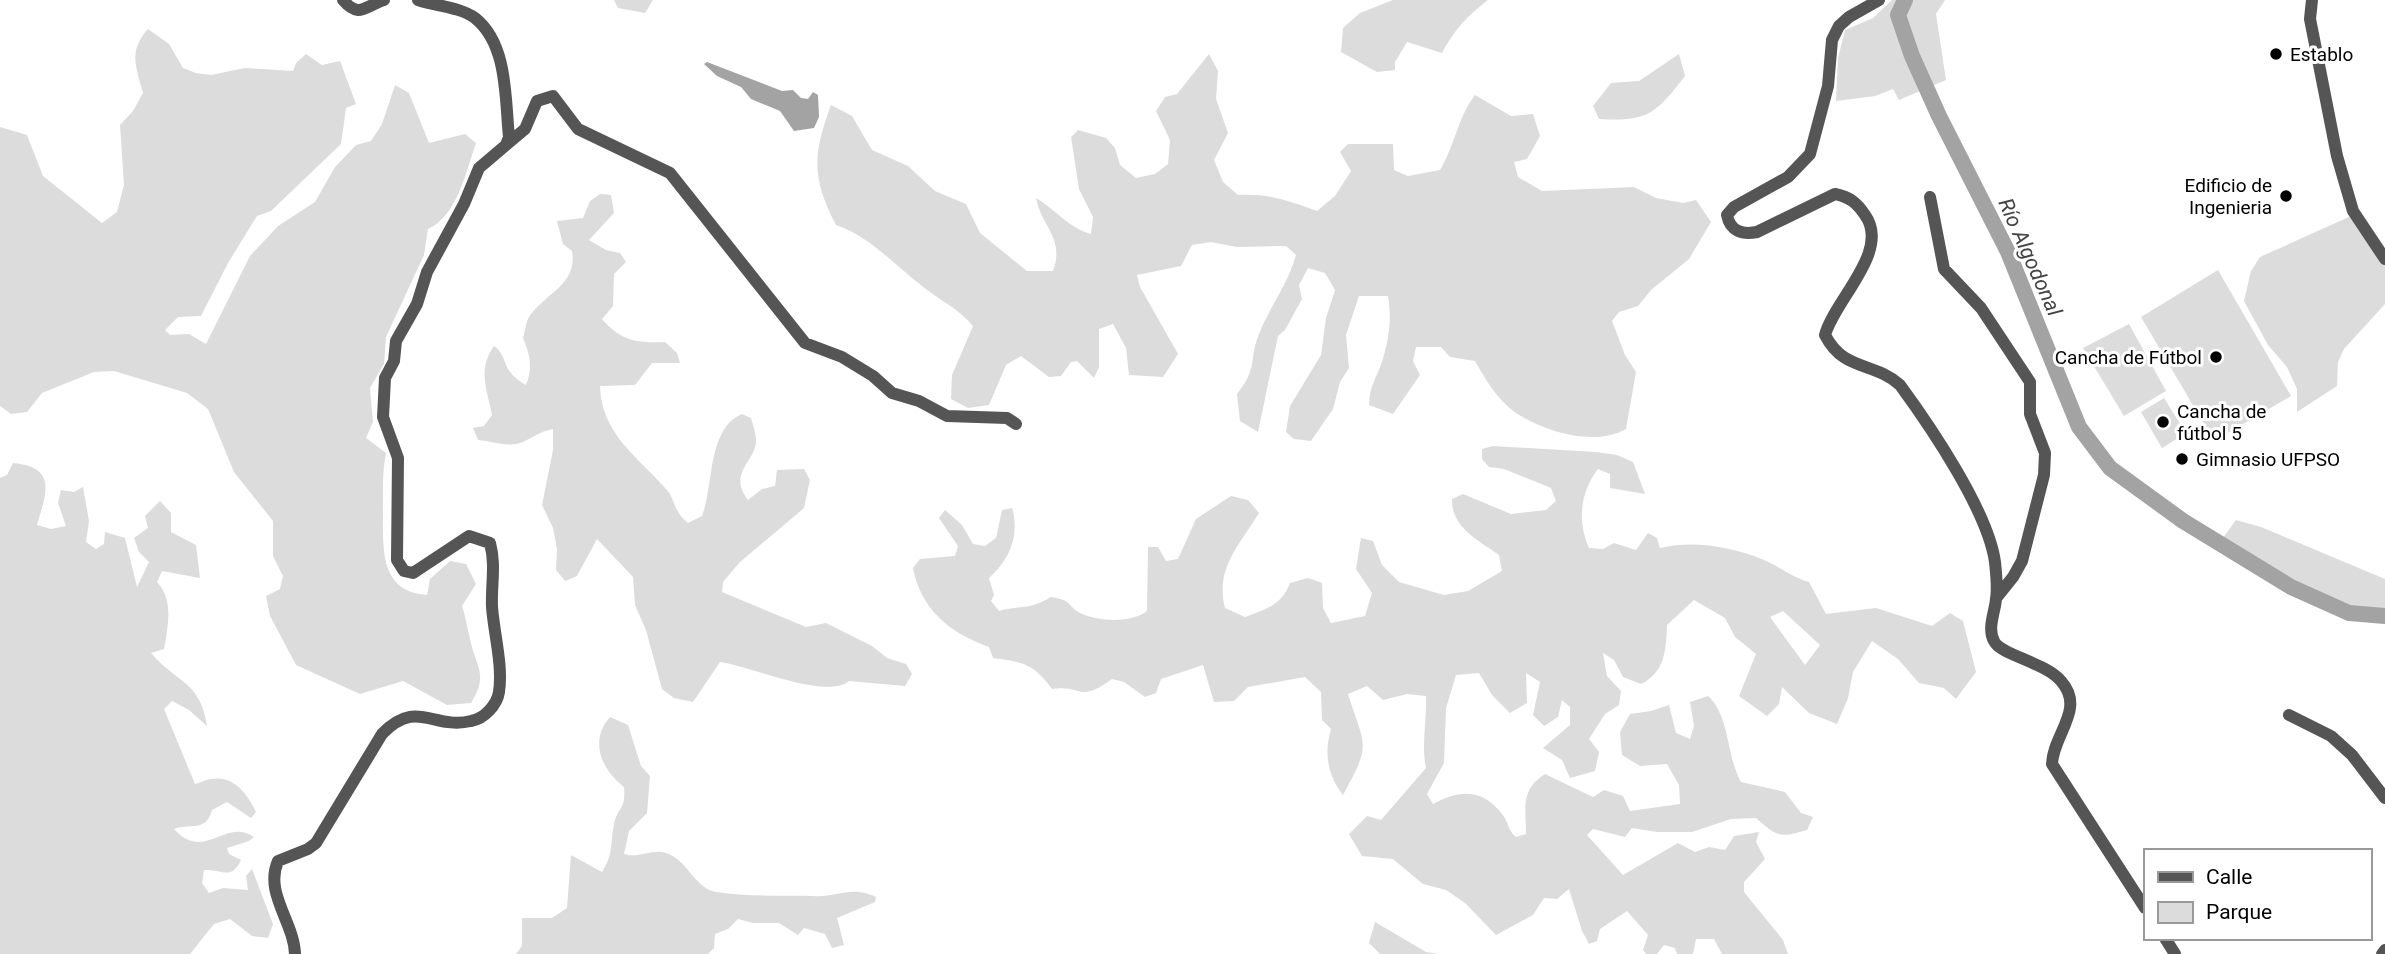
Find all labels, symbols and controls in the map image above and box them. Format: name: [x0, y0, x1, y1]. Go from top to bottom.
place label: Establo: [2290, 43, 2353, 66]
marker: Establo: [2268, 46, 2284, 62]
place label: Edificio de Ingenieria: [2185, 174, 2272, 219]
marker: Edificio de Ingenieria: [2278, 188, 2294, 204]
water label: Río Algodonal: [1993, 195, 2067, 320]
place label: Cancha de Fútbol: [2055, 346, 2202, 369]
marker: Cancha de Fútbol: [2208, 349, 2224, 365]
place label: Cancha de fútbol 5: [2177, 400, 2266, 445]
marker: Cancha de fútbol 5: [2155, 414, 2171, 430]
place label: Gimnasio UFPSO: [2196, 448, 2340, 471]
marker: Gimnasio UFPSO: [2174, 451, 2190, 467]
legend: [2144, 849, 2371, 940]
text: Calle: [2206, 865, 2252, 889]
text: Parque: [2206, 900, 2272, 924]

